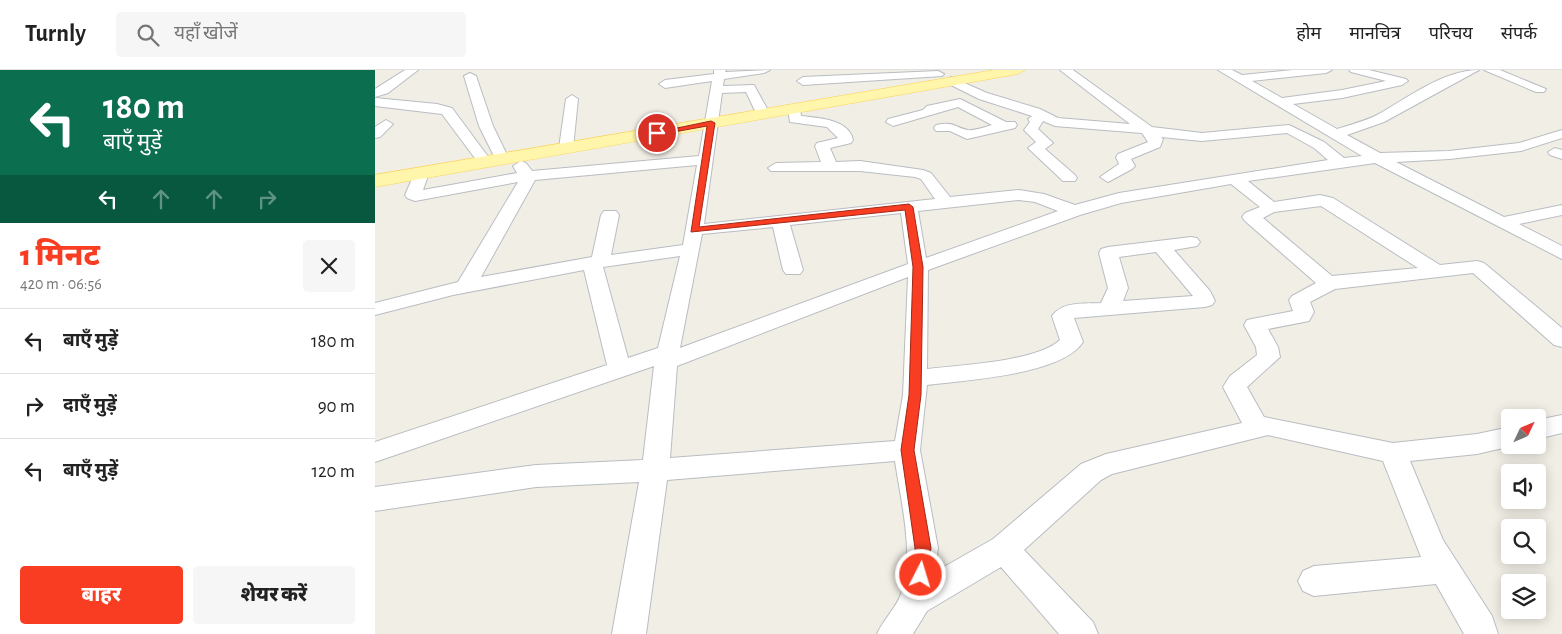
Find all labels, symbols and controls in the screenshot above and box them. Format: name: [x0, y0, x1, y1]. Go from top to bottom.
search box: [116, 12, 466, 57]
icon: search: [134, 21, 162, 49]
text: Turnly: [25, 22, 86, 46]
text: यहाँ खोजें: [174, 24, 238, 43]
text: होम: [1296, 25, 1321, 43]
text: मानचित्र: [1349, 25, 1401, 43]
text: परिचय: [1429, 25, 1473, 43]
text: संपर्क: [1501, 25, 1537, 43]
icon: left: [20, 90, 85, 155]
text: 180 m: [103, 90, 185, 125]
pin: [636, 112, 678, 154]
icon: arrive: [643, 119, 671, 147]
text: बाएँ मुड़ें: [103, 131, 162, 153]
icon: left: [94, 185, 122, 213]
icon: ahead: [147, 185, 175, 213]
icon: ahead: [200, 185, 228, 213]
icon: right: [253, 185, 281, 213]
button: close: [303, 240, 355, 292]
text: 1 मिनट: [20, 241, 100, 271]
text: 420 m · 06:56: [20, 276, 102, 292]
icon: left: [20, 327, 48, 355]
text: बाएँ मुड़ें: [63, 331, 118, 350]
text: 180 m: [311, 332, 355, 351]
icon: right: [20, 392, 48, 420]
text: दाएँ मुड़ें: [63, 396, 117, 415]
text: 90 m: [318, 397, 355, 416]
north arrow: [1501, 409, 1546, 454]
map controls: [1501, 409, 1546, 619]
icon: left: [20, 457, 48, 485]
text: बाएँ मुड़ें: [63, 461, 118, 480]
text: 120 m: [311, 462, 355, 481]
button: sound: [1501, 464, 1546, 509]
button: search: [1501, 519, 1546, 564]
position arrow: [894, 548, 946, 600]
button: बाहर: [20, 566, 183, 624]
button: शेयर करें: [193, 566, 355, 624]
button: layers: [1501, 574, 1546, 619]

